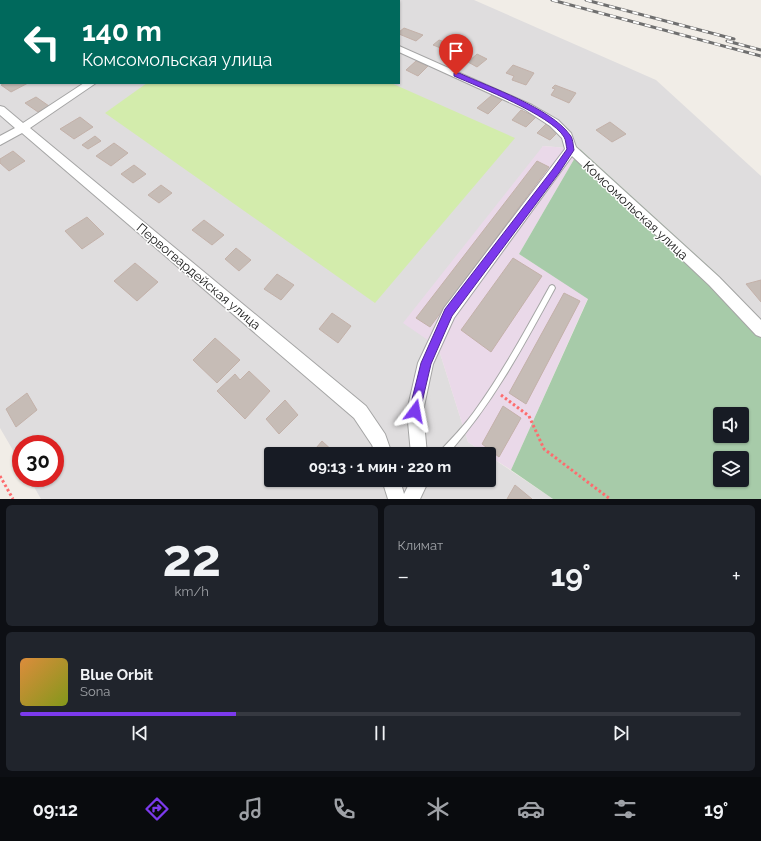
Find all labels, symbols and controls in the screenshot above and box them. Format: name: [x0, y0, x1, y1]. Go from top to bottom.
text: 140 m: [82, 15, 162, 48]
icon: left: [16, 16, 68, 68]
pin: [439, 34, 473, 75]
icon: arrive: [445, 40, 467, 62]
text: Комсомольская улица: [82, 49, 272, 70]
street label: Комсомольская улица: [580, 158, 691, 263]
street label: Первогвардейская улица: [134, 220, 264, 333]
position arrow: [394, 390, 436, 432]
map controls: [713, 407, 749, 487]
button: sound: [713, 407, 749, 443]
speed limit sign: 30: [12, 435, 64, 487]
button: layers: [713, 451, 749, 487]
text: 09:13 · 1 мин · 220 m: [309, 458, 451, 476]
text: 22: [162, 527, 221, 588]
text: Климат: [398, 538, 443, 553]
text: 19°: [551, 558, 591, 593]
text: −: [398, 563, 409, 589]
text: +: [732, 563, 741, 589]
text: km/h: [175, 584, 209, 599]
text: Blue Orbit: [80, 666, 153, 684]
text: Sona: [80, 684, 110, 699]
icon: previous: [129, 722, 151, 744]
icon: pause: [369, 722, 391, 744]
icon: next: [610, 722, 632, 744]
icon: directions: [143, 795, 171, 823]
icon: music: [237, 795, 265, 823]
icon: phone: [330, 795, 358, 823]
icon: climate: [424, 795, 452, 823]
icon: car: [517, 795, 545, 823]
icon: filters: [611, 795, 639, 823]
text: 09:12: [33, 799, 78, 820]
text: 19°: [704, 799, 728, 820]

